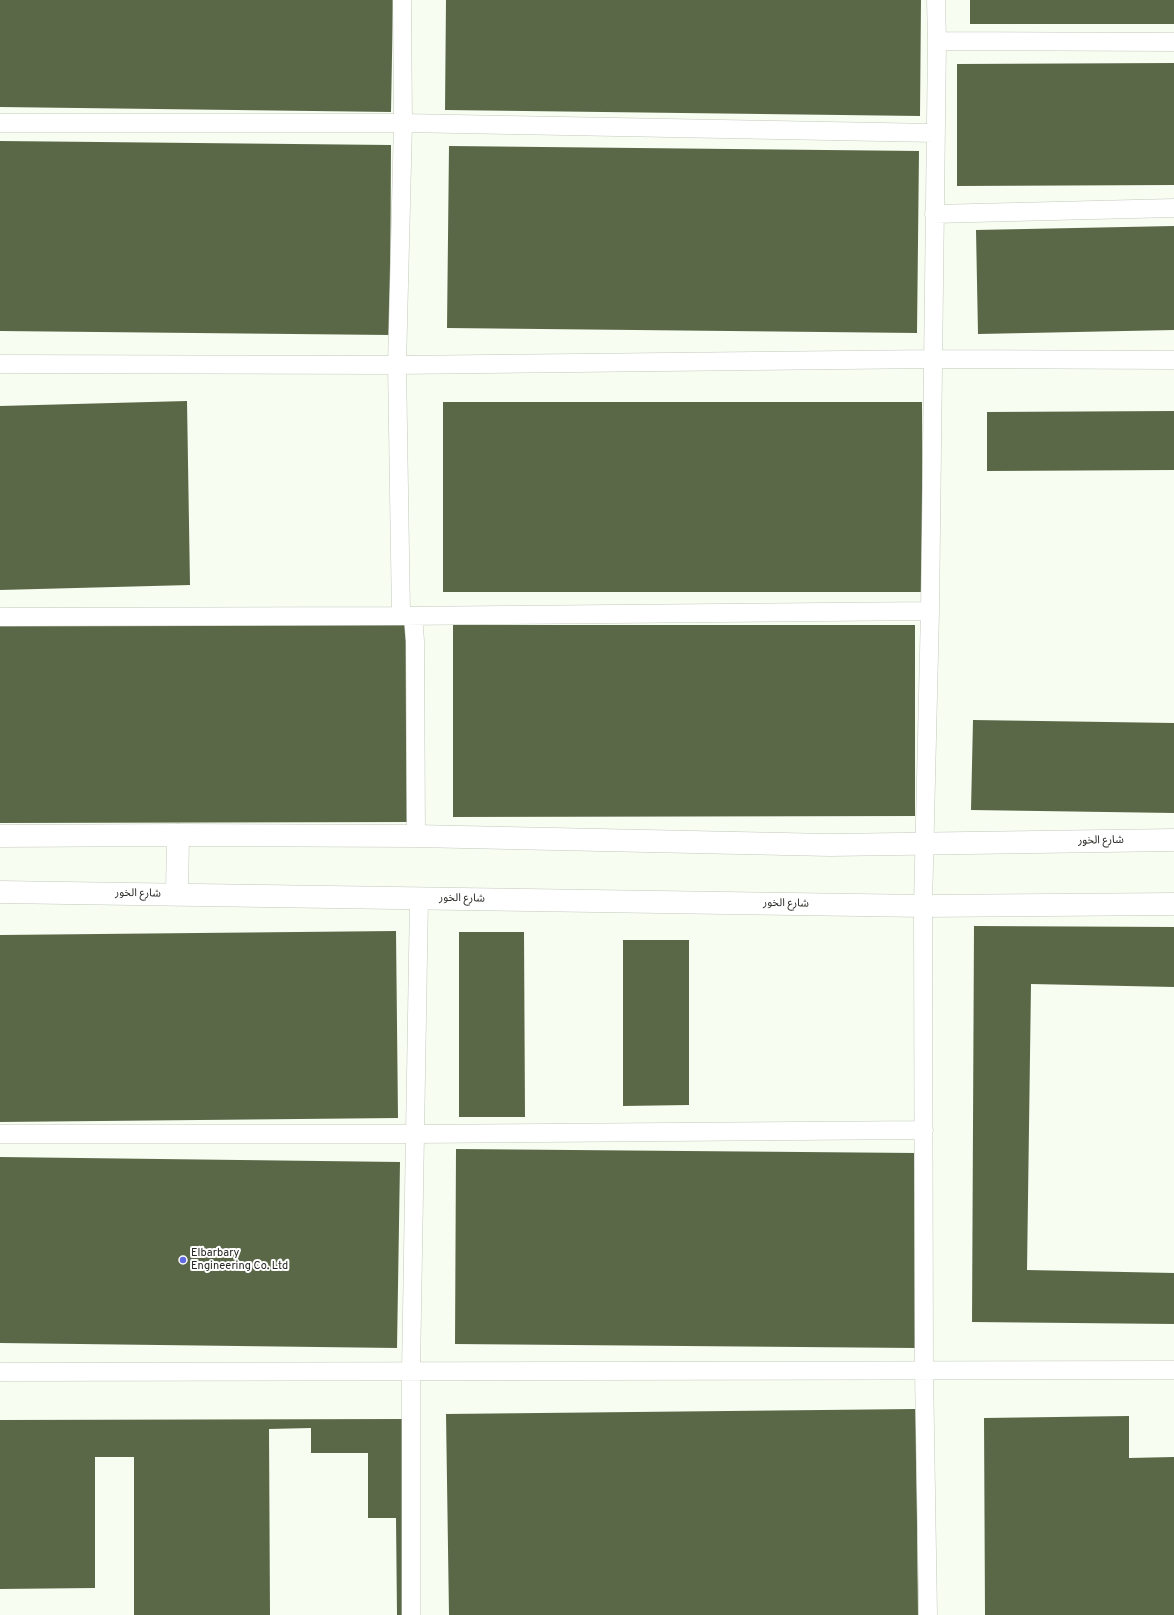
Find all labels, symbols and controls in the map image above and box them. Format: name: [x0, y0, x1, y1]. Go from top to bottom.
street label: شارع الخور: [1078, 834, 1124, 848]
street label: شارع الخور: [115, 887, 161, 901]
street label: شارع الخور: [439, 892, 485, 906]
street label: شارع الخور: [763, 897, 809, 911]
place label: Elbarbary Engineering Co. Ltd: [191, 1247, 288, 1273]
marker: Elbarbary Engineering Co. Ltd: [178, 1255, 188, 1265]

